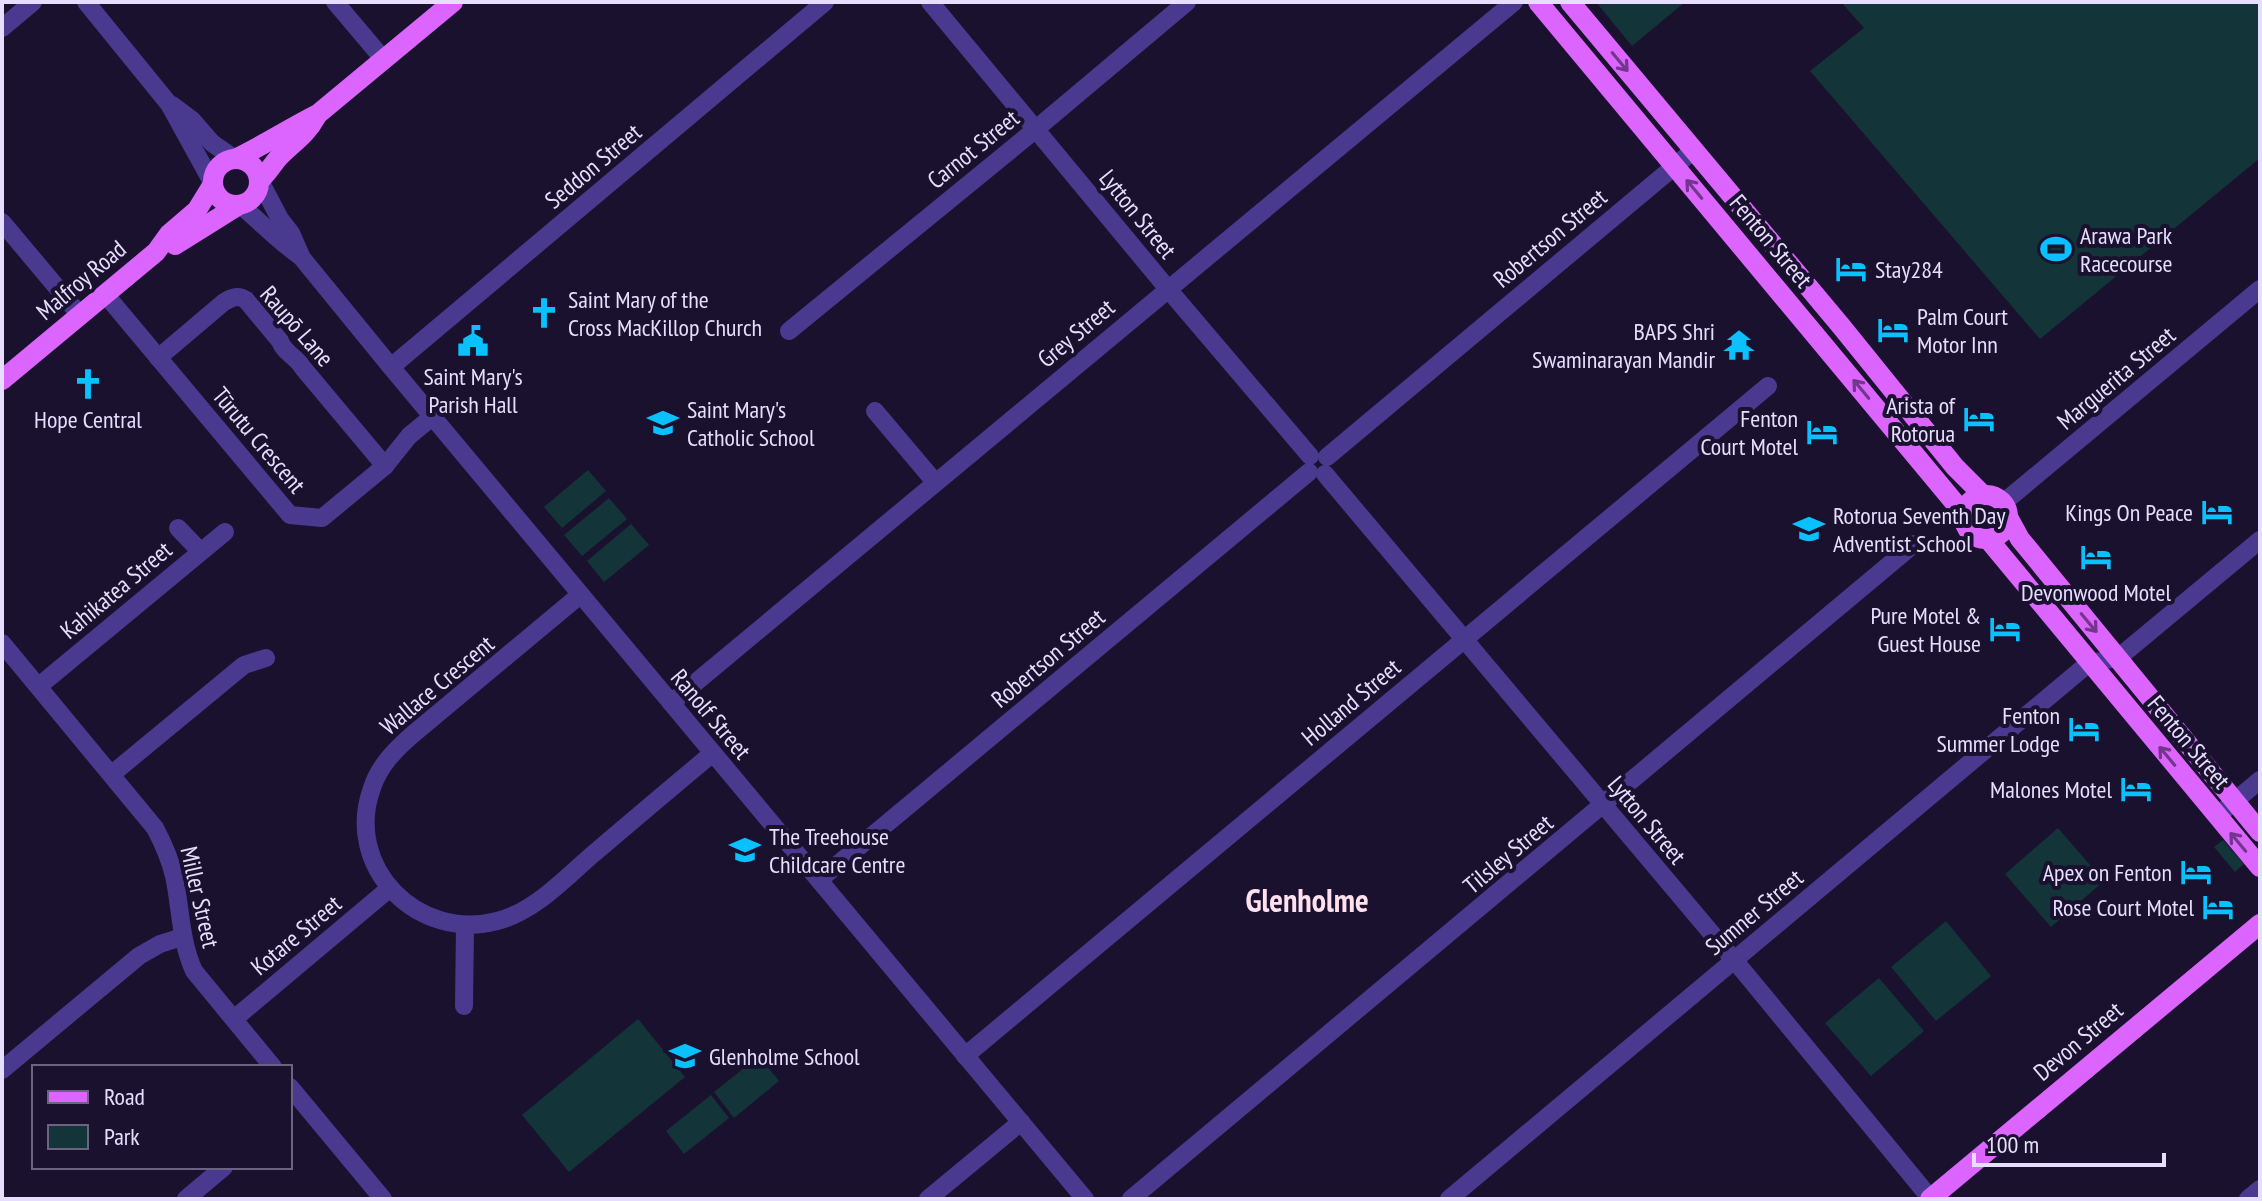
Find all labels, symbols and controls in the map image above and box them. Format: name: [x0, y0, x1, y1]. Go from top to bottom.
one-way arrow: [1611, 51, 1629, 72]
street label: Carnot Street: [921, 102, 1025, 195]
street label: Seddon Street: [538, 116, 648, 215]
street label: Lytton Street: [1093, 163, 1184, 265]
one-way arrow: [1685, 180, 1703, 200]
street label: Robertson Street: [1487, 181, 1613, 294]
street label: Fenton Street: [1723, 188, 1819, 294]
place label: Arawa Park Racecourse: [2080, 220, 2173, 279]
sports icon: Arawa Park Racecourse: [2039, 232, 2073, 266]
street label: Malfroy Road: [30, 234, 132, 326]
hotel icon: Stay284: [1834, 252, 1868, 286]
place label: Stay284: [1875, 254, 1943, 285]
street label: Raupō Lane: [253, 279, 341, 373]
place label: Saint Mary of the Cross MacKillop Church: [568, 284, 762, 343]
street label: Grey Street: [1031, 292, 1121, 374]
church icon: Saint Mary of the Cross MacKillop Church: [527, 296, 561, 330]
place label: Palm Court Motor Inn: [1917, 301, 2008, 360]
hotel icon: Palm Court Motor Inn: [1876, 313, 1910, 347]
place label: BAPS Shri Swaminarayan Mandir: [1532, 316, 1715, 375]
street label: Marguerita Street: [2051, 319, 2182, 436]
public building icon: Saint Mary's Parish Hall: [456, 324, 490, 358]
temple icon: BAPS Shri Swaminarayan Mandir: [1722, 328, 1756, 362]
place label: Saint Mary's Parish Hall: [424, 361, 523, 420]
church icon: Hope Central: [71, 367, 105, 401]
one-way arrow: [1852, 379, 1870, 399]
street label: Tūrutu Crescent: [206, 381, 313, 500]
place label: Arista of Rotorua: [1886, 390, 1956, 449]
place label: Saint Mary's Catholic School: [687, 394, 815, 453]
hotel icon: Arista of Rotorua: [1962, 402, 1996, 436]
place label: Fenton Court Motel: [1700, 403, 1798, 462]
place label: Hope Central: [34, 404, 142, 435]
school or university icon: Saint Mary's Catholic School: [646, 406, 680, 440]
hotel icon: Fenton Court Motel: [1805, 415, 1839, 449]
hotel icon: Kings On Peace: [2200, 495, 2234, 529]
place label: Kings On Peace: [2065, 497, 2193, 528]
place label: Rotorua Seventh Day Adventist School: [1833, 500, 2005, 559]
school or university icon: Rotorua Seventh Day Adventist School: [1792, 512, 1826, 546]
street label: Kahikatea Street: [54, 534, 178, 646]
hotel icon: Devonwood Motel: [2079, 540, 2113, 574]
place label: Devonwood Motel: [2021, 577, 2171, 608]
place label: Pure Motel & Guest House: [1870, 600, 1981, 659]
street label: Robertson Street: [985, 601, 1111, 714]
hotel icon: Pure Motel & Guest House: [1988, 612, 2022, 646]
one-way arrow: [2080, 613, 2098, 633]
street label: Wallace Crescent: [374, 628, 501, 742]
street label: Holland Street: [1295, 651, 1407, 752]
street label: Ranolf Street: [664, 662, 758, 766]
street label: Fenton Street: [2141, 689, 2237, 795]
place label: Fenton Summer Lodge: [1937, 700, 2060, 759]
hotel icon: Fenton Summer Lodge: [2067, 712, 2101, 746]
one-way arrow: [2158, 746, 2176, 767]
street label: Lytton Street: [1601, 770, 1693, 871]
hotel icon: Malones Motel: [2119, 772, 2153, 806]
place label: Malones Motel: [1990, 774, 2112, 805]
street label: Tilsley Street: [1457, 807, 1560, 901]
place label: The Treehouse Childcare Centre: [769, 821, 905, 880]
one-way arrow: [2229, 832, 2247, 852]
school or university icon: The Treehouse Childcare Centre: [728, 833, 762, 867]
street label: Miller Street: [173, 843, 227, 951]
hotel icon: Apex on Fenton: [2179, 855, 2213, 889]
place label: Apex on Fenton: [2043, 857, 2172, 888]
street label: Sumner Street: [1699, 862, 1810, 962]
district label: Glenholme: [1245, 879, 1369, 921]
street label: Kotare Street: [244, 888, 348, 982]
hotel icon: Rose Court Motel: [2201, 890, 2235, 924]
place label: Rose Court Motel: [2052, 892, 2194, 923]
street label: Devon Street: [2027, 994, 2129, 1087]
school or university icon: Glenholme School: [668, 1039, 702, 1073]
place label: Glenholme School: [709, 1041, 860, 1072]
legend: [32, 1065, 292, 1169]
text: Road: [104, 1081, 145, 1112]
scale bar: [1974, 1117, 2164, 1167]
text: Park: [104, 1121, 140, 1152]
text: 100 m: [1986, 1129, 2039, 1160]

